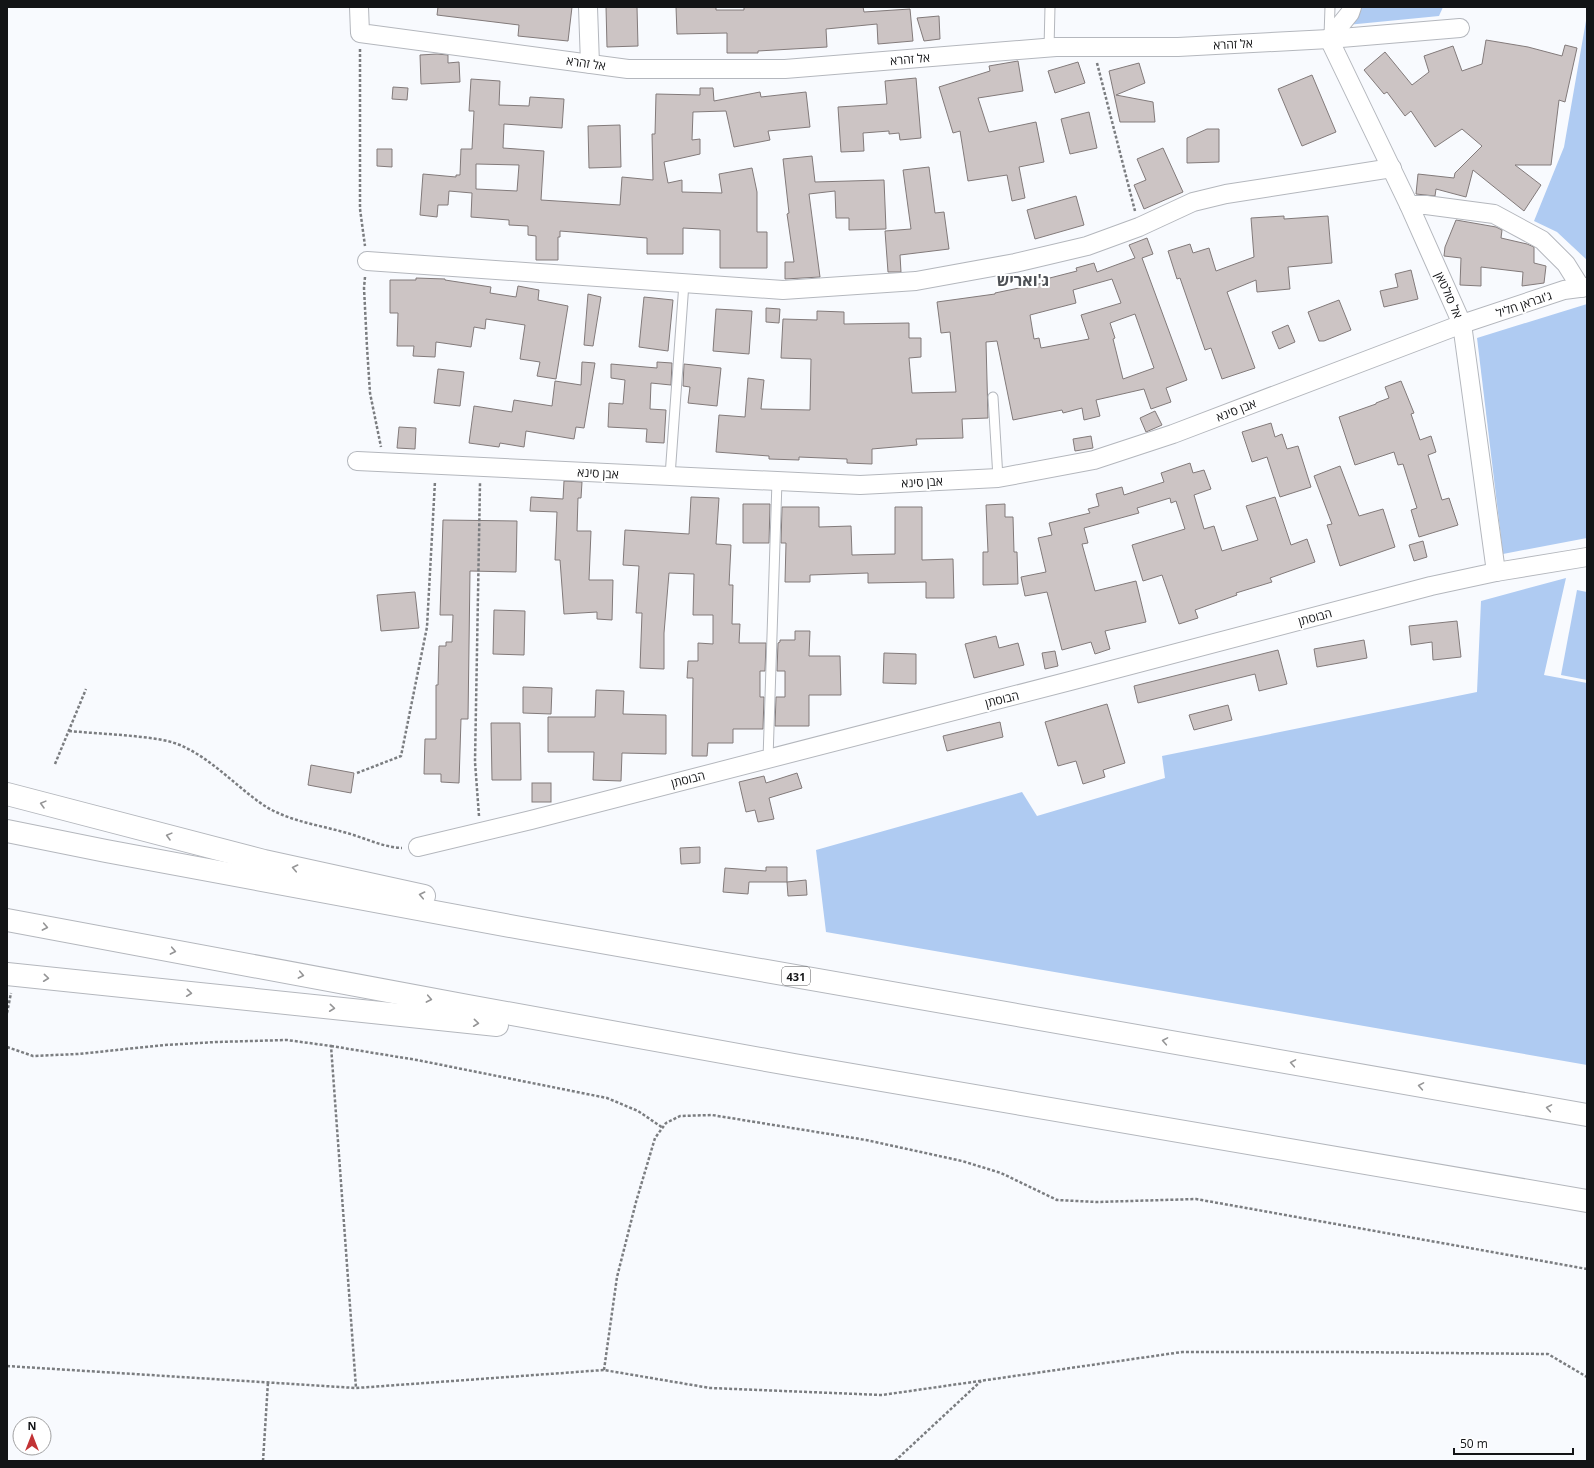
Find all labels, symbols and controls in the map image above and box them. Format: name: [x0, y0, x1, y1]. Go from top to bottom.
street label: אל זהרא: [1213, 34, 1253, 54]
street label: אל זהרא: [889, 49, 931, 69]
street label: אל זהרא: [565, 52, 607, 74]
district label: ג'ואריש: [997, 269, 1049, 291]
street label: אל סולטאן: [1431, 269, 1467, 321]
street label: ג'ובראן חליל: [1494, 287, 1554, 321]
street label: אבן סינא: [1213, 395, 1259, 425]
street label: אבן סינא: [577, 463, 619, 483]
street label: אבן סינא: [901, 472, 943, 492]
street label: הבוסתן: [1296, 604, 1334, 630]
street label: הבוסתן: [983, 687, 1021, 711]
street label: הבוסתן: [669, 767, 707, 791]
one-way arrow: [40, 800, 46, 808]
one-way arrow: [166, 832, 173, 841]
one-way arrow: [292, 864, 298, 872]
one-way arrow: [419, 892, 425, 900]
one-way arrow: [42, 922, 48, 931]
one-way arrow: [170, 946, 176, 955]
road number: 431: [782, 967, 810, 985]
one-way arrow: [298, 970, 304, 979]
one-way arrow: [43, 974, 49, 983]
one-way arrow: [186, 988, 192, 997]
one-way arrow: [426, 994, 432, 1003]
one-way arrow: [329, 1003, 335, 1012]
one-way arrow: [472, 1018, 479, 1027]
one-way arrow: [1161, 1037, 1168, 1045]
one-way arrow: [1289, 1059, 1296, 1068]
one-way arrow: [1417, 1082, 1424, 1091]
one-way arrow: [1545, 1105, 1552, 1113]
north arrow: [12, 1416, 52, 1456]
text: N: [28, 1418, 36, 1433]
scale bar: [1454, 1430, 1573, 1456]
text: 50 m: [1460, 1435, 1488, 1452]

